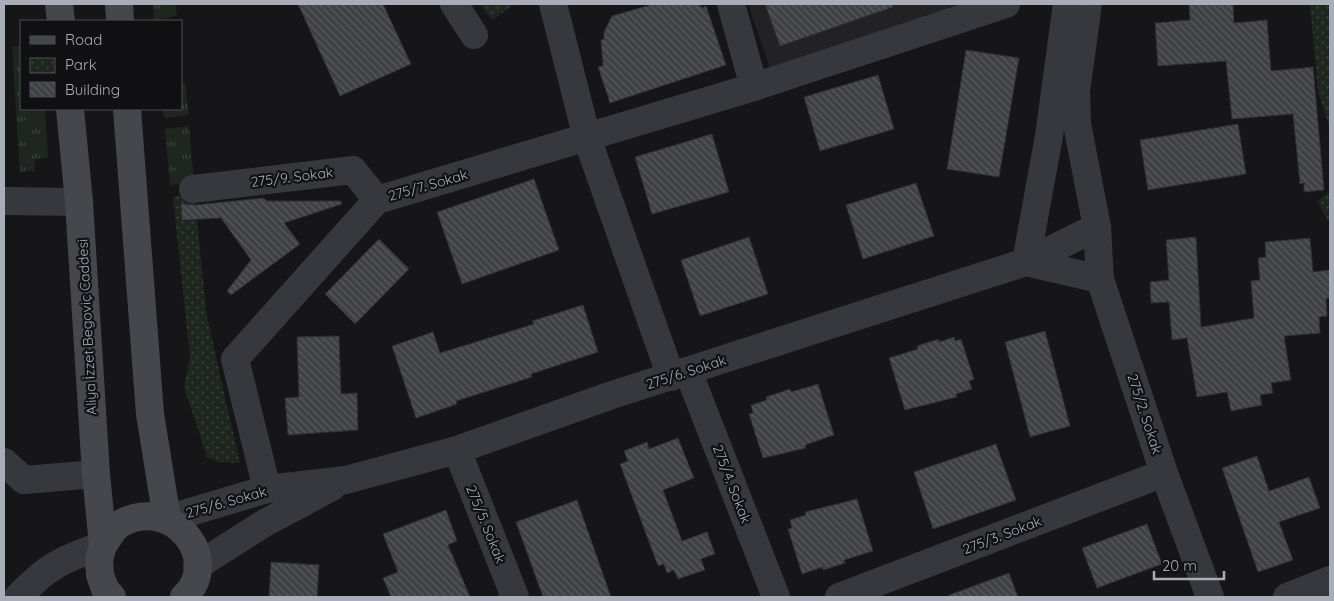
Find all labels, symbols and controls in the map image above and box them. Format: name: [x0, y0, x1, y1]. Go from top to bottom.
legend: [20, 20, 182, 110]
text: Road: [65, 30, 102, 49]
text: Park: [65, 55, 97, 74]
text: Building: [65, 80, 120, 99]
street label: 275/9. Sokak: [250, 163, 334, 191]
street label: 275/7. Sokak: [386, 165, 470, 205]
street label: Aliya İzzet Begoviç Caddesi: [73, 239, 101, 415]
street label: 275/6. Sokak: [644, 351, 728, 393]
street label: 275/2. Sokak: [1124, 372, 1166, 456]
street label: 275/4. Sokak: [709, 442, 755, 526]
street label: 275/6. Sokak: [184, 482, 268, 522]
street label: 275/5. Sokak: [462, 482, 510, 566]
street label: 275/3. Sokak: [960, 512, 1044, 558]
scale bar: [1154, 548, 1224, 580]
text: 20 m: [1162, 556, 1197, 575]

